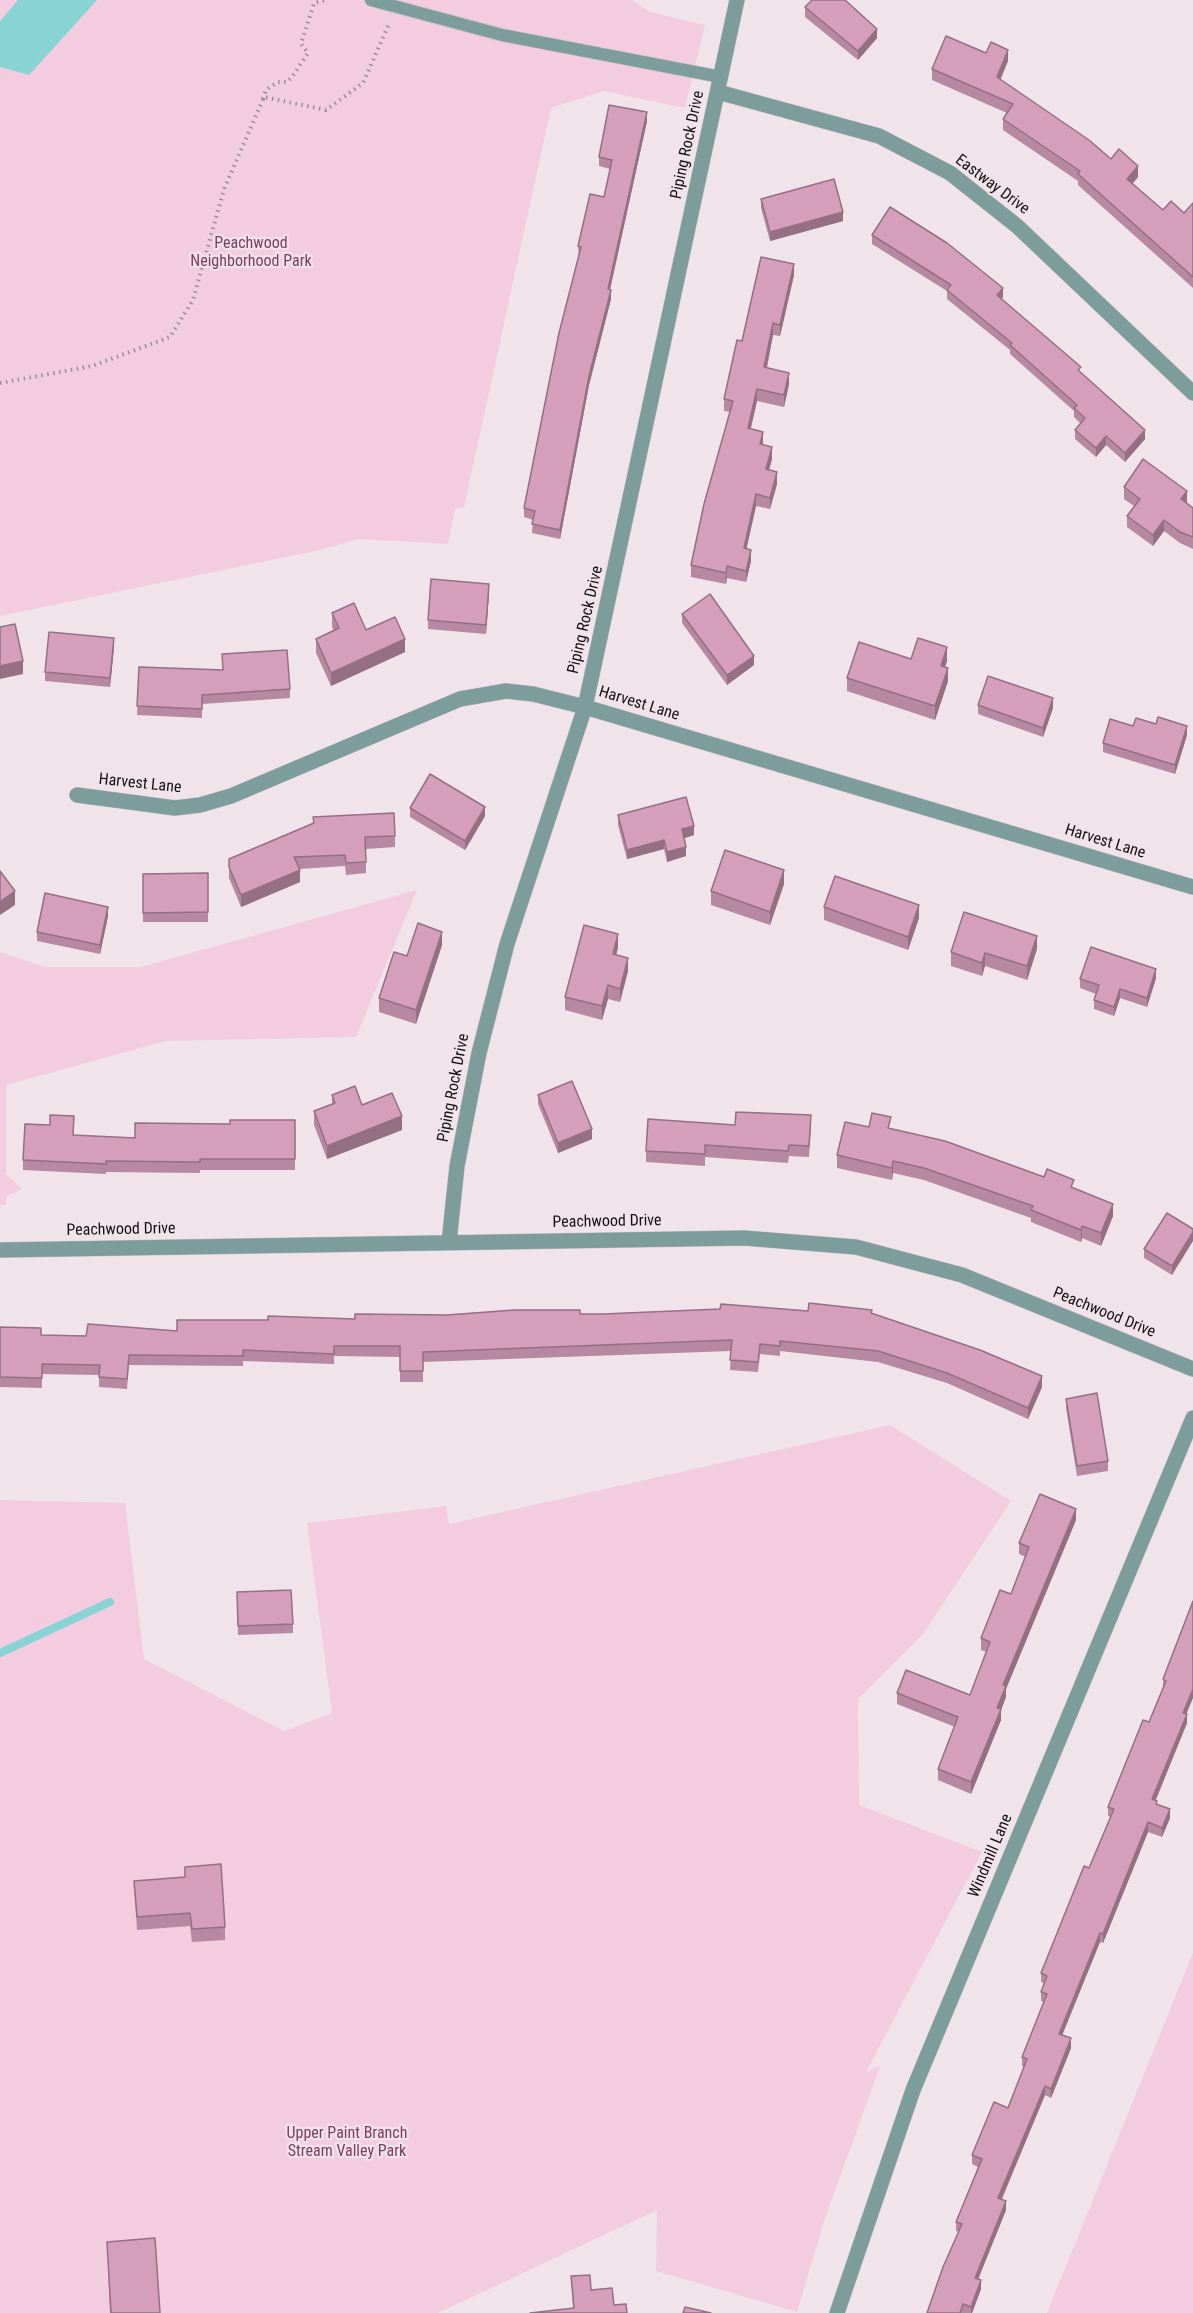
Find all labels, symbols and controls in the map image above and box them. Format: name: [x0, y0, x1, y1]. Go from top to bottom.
street label: Piping Rock Drive: [667, 89, 709, 201]
street label: Eastway Drive: [951, 151, 1033, 219]
park label: Peachwood Neighborhood Park: [190, 234, 312, 272]
street label: Piping Rock Drive: [564, 564, 608, 676]
street label: Harvest Lane: [596, 683, 682, 725]
street label: Harvest Lane: [98, 770, 182, 798]
street label: Harvest Lane: [1062, 821, 1148, 863]
street label: Piping Rock Drive: [434, 1032, 474, 1144]
street label: Peachwood Drive: [552, 1211, 662, 1233]
street label: Peachwood Drive: [66, 1219, 176, 1241]
street label: Peachwood Drive: [1050, 1284, 1158, 1342]
street label: Windmill Lane: [965, 1811, 1017, 1901]
park label: Upper Paint Branch Stream Valley Park: [287, 2124, 407, 2162]

